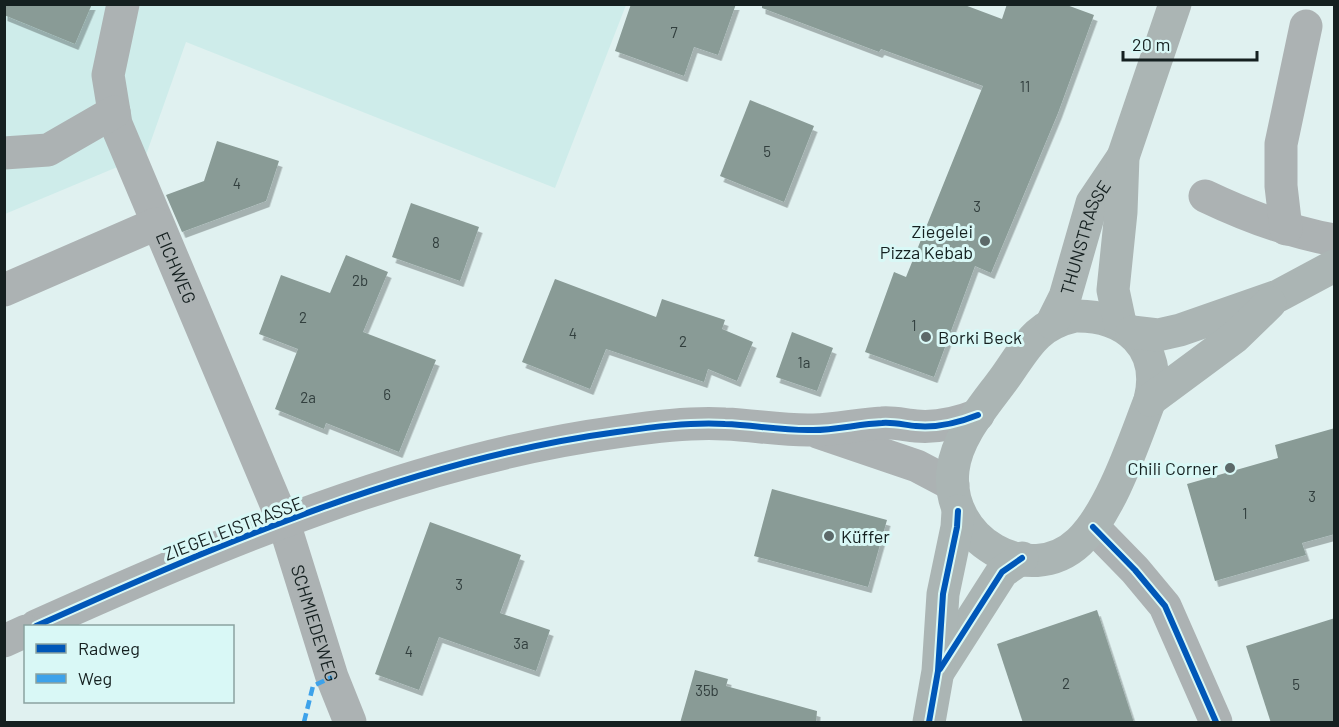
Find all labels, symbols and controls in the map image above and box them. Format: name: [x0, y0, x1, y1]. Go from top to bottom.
house number: 7: [670, 23, 678, 41]
scale bar: [1123, 24, 1256, 62]
text: 20 m: [1132, 33, 1170, 55]
house number: 11: [1020, 77, 1030, 95]
house number: 5: [763, 142, 771, 160]
house number: 4: [233, 174, 241, 192]
street label: THUNSTRASSE: [1055, 176, 1115, 297]
house number: 3: [973, 197, 981, 215]
place label: Ziegelei Pizza Kebab: [880, 220, 973, 263]
street label: EICHWEG: [152, 228, 201, 307]
house number: 8: [432, 233, 440, 251]
marker: Ziegelei Pizza Kebab: [978, 234, 992, 248]
house number: 2b: [352, 271, 368, 289]
house number: 2: [299, 308, 307, 326]
house number: 1: [911, 316, 917, 334]
house number: 4: [569, 324, 577, 342]
place label: Borki Beck: [938, 326, 1022, 348]
marker: Borki Beck: [919, 330, 933, 344]
house number: 2: [679, 332, 687, 350]
house number: 1a: [798, 353, 810, 371]
house number: 6: [383, 385, 391, 403]
house number: 2a: [300, 388, 316, 406]
place label: Chili Corner: [1127, 457, 1218, 479]
marker: Chili Corner: [1223, 461, 1237, 475]
house number: 3: [1308, 487, 1316, 505]
street label: ZIEGELEISTRASSE: [160, 491, 306, 565]
house number: 1: [1242, 504, 1248, 522]
place label: Küffer: [841, 525, 890, 547]
marker: Küffer: [822, 529, 836, 543]
street label: SCHMIEDEWEG: [287, 562, 344, 684]
house number: 3: [455, 575, 463, 593]
legend: [24, 625, 234, 703]
house number: 3a: [513, 634, 529, 652]
text: Radweg: [78, 637, 140, 659]
house number: 4: [405, 642, 413, 660]
text: Weg: [78, 667, 112, 689]
house number: 2: [1062, 674, 1070, 692]
house number: 5: [1292, 675, 1300, 693]
house number: 35b: [695, 681, 719, 699]

